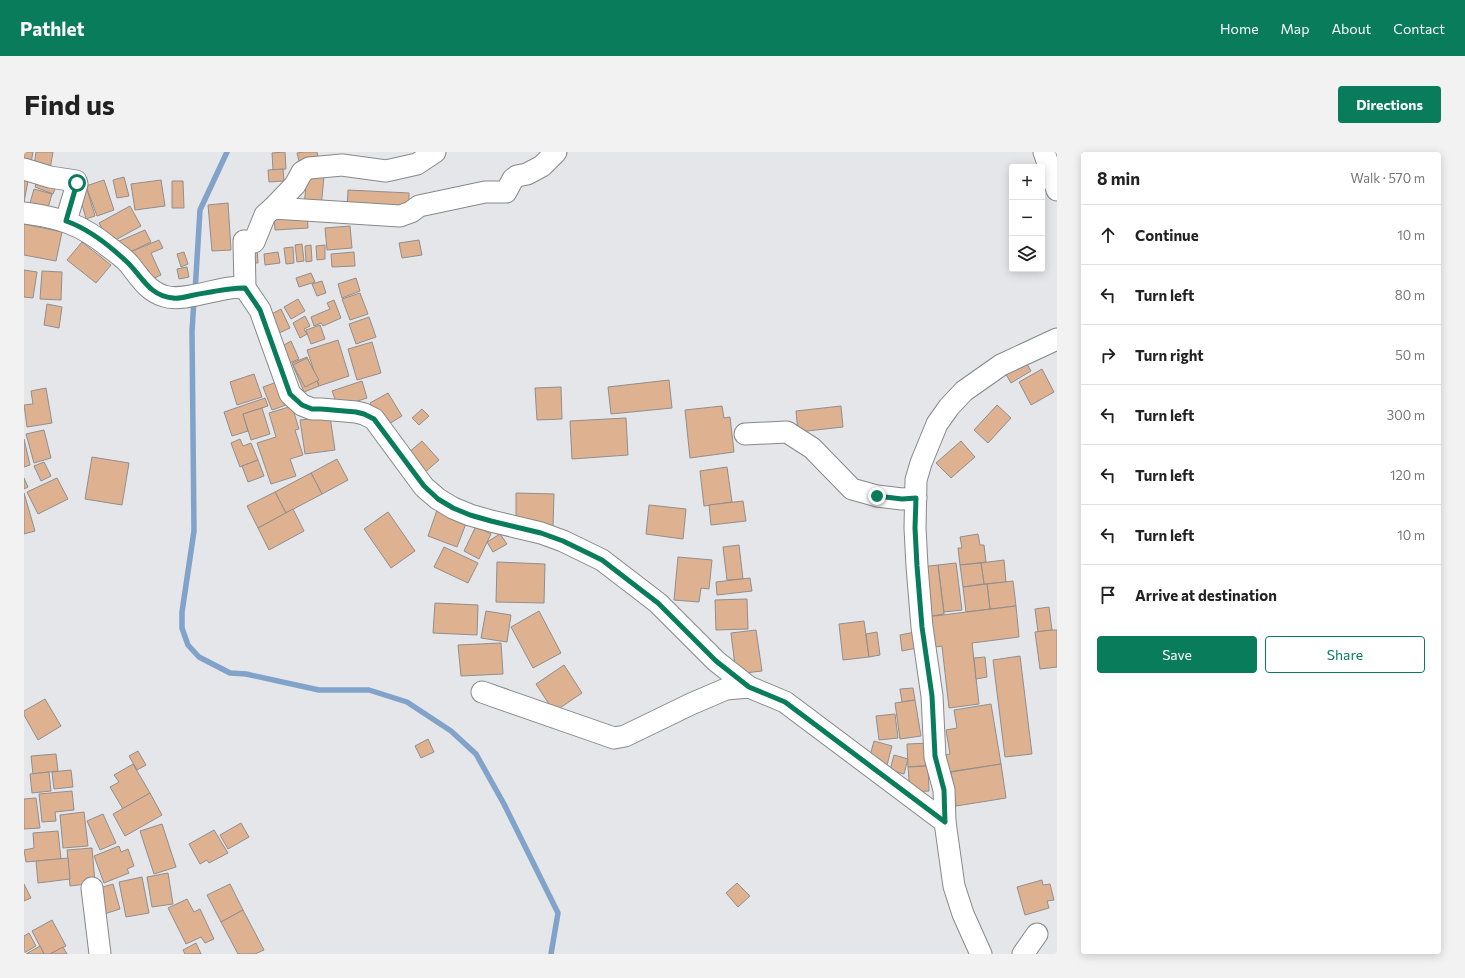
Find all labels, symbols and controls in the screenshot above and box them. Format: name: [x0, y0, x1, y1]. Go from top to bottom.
text: Pathlet: [20, 17, 85, 40]
text: Home: [1220, 20, 1259, 37]
text: Map: [1281, 20, 1309, 37]
text: About: [1331, 20, 1371, 37]
text: Contact: [1393, 20, 1445, 37]
button: Directions: [1338, 86, 1441, 123]
text: Find us: [24, 87, 115, 121]
map controls: [1009, 164, 1045, 272]
button: +: [1009, 164, 1045, 200]
text: 8 min: [1097, 168, 1140, 189]
text: Walk · 570 m: [1351, 170, 1425, 186]
route start: [68, 174, 86, 192]
button: −: [1009, 200, 1045, 236]
icon: ahead: [1097, 224, 1119, 246]
text: Continue: [1135, 226, 1199, 244]
text: 10 m: [1397, 227, 1425, 243]
button: layers: [1009, 236, 1045, 272]
icon: left: [1097, 284, 1119, 306]
text: Turn left: [1135, 286, 1194, 304]
text: 80 m: [1395, 287, 1425, 303]
icon: right: [1097, 344, 1119, 366]
text: Turn right: [1135, 346, 1204, 364]
text: 50 m: [1395, 347, 1425, 363]
icon: left: [1097, 404, 1119, 426]
text: Turn left: [1135, 406, 1194, 424]
text: 300 m: [1387, 407, 1425, 423]
icon: left: [1097, 464, 1119, 486]
text: Turn left: [1135, 466, 1194, 484]
text: 120 m: [1390, 467, 1425, 483]
route end: [868, 487, 886, 505]
icon: left: [1097, 524, 1119, 546]
text: Turn left: [1135, 526, 1194, 544]
text: 10 m: [1397, 527, 1425, 543]
icon: arrive: [1097, 584, 1119, 606]
text: Arrive at destination: [1135, 586, 1277, 604]
button: Save: [1097, 636, 1257, 673]
button: Share: [1265, 636, 1425, 673]

